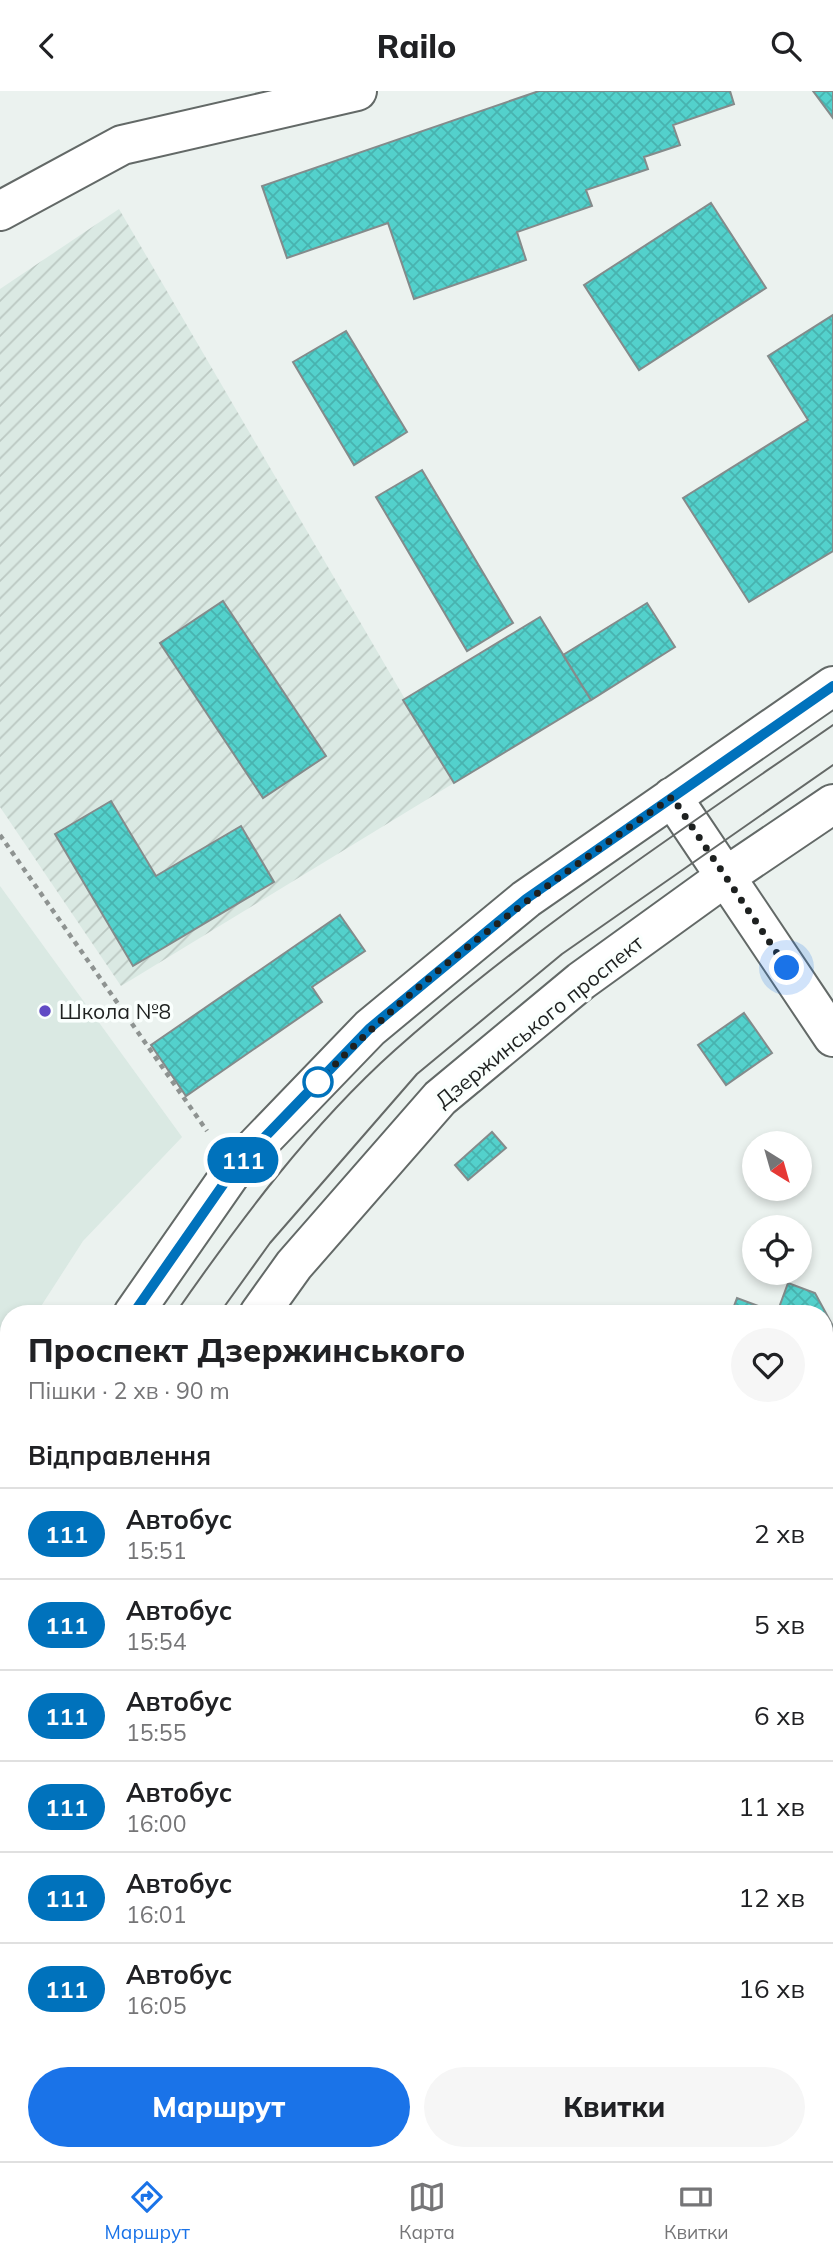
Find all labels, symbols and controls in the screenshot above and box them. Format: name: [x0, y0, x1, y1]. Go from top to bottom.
text: Railo: [377, 26, 456, 66]
icon: back: [28, 27, 66, 65]
icon: search: [767, 27, 805, 65]
street label: Дзержинського проспект: [430, 929, 648, 1113]
your location: [769, 950, 804, 985]
place label: Школа №8: [59, 998, 171, 1024]
marker: Школа №8: [37, 1003, 53, 1019]
unlabelled marker: [303, 1067, 333, 1097]
north arrow: [742, 1131, 812, 1201]
map controls: [742, 1131, 812, 1285]
line badge: 111: [203, 1137, 283, 1183]
text: 111: [221, 1145, 265, 1175]
button: locate: [742, 1215, 812, 1285]
button: heart: [731, 1328, 805, 1402]
text: Проспект Дзержинського: [28, 1329, 466, 1370]
text: Пішки · 2 хв · 90 m: [28, 1376, 230, 1405]
text: Відправлення: [28, 1439, 211, 1472]
text: Автобус: [126, 1503, 232, 1536]
text: 2 хв: [754, 1517, 805, 1550]
text: 111: [45, 1519, 88, 1549]
text: 15:51: [126, 1536, 186, 1565]
text: Автобус: [126, 1594, 232, 1627]
text: 5 хв: [754, 1608, 805, 1641]
text: 111: [45, 1610, 88, 1640]
text: 15:54: [126, 1627, 186, 1656]
text: Автобус: [126, 1685, 232, 1718]
text: 6 хв: [754, 1699, 805, 1732]
text: 111: [45, 1701, 88, 1731]
text: 15:55: [126, 1718, 186, 1747]
text: Автобус: [126, 1776, 232, 1809]
text: 11 хв: [738, 1790, 805, 1823]
text: 111: [45, 1792, 88, 1822]
text: 16:00: [126, 1809, 186, 1838]
text: Автобус: [126, 1867, 232, 1900]
text: 12 хв: [738, 1881, 805, 1914]
text: 111: [45, 1883, 88, 1913]
text: 16:01: [126, 1900, 186, 1929]
text: Автобус: [126, 1958, 232, 1991]
text: 16 хв: [738, 1972, 805, 2005]
text: 111: [45, 1974, 88, 2004]
text: 16:05: [126, 1991, 186, 2020]
button: Маршрут: [28, 2067, 410, 2147]
button: Квитки: [424, 2067, 805, 2147]
tab: Маршрут: [105, 2178, 190, 2244]
tab: Карта: [399, 2178, 455, 2244]
tab: Квитки: [664, 2178, 728, 2244]

